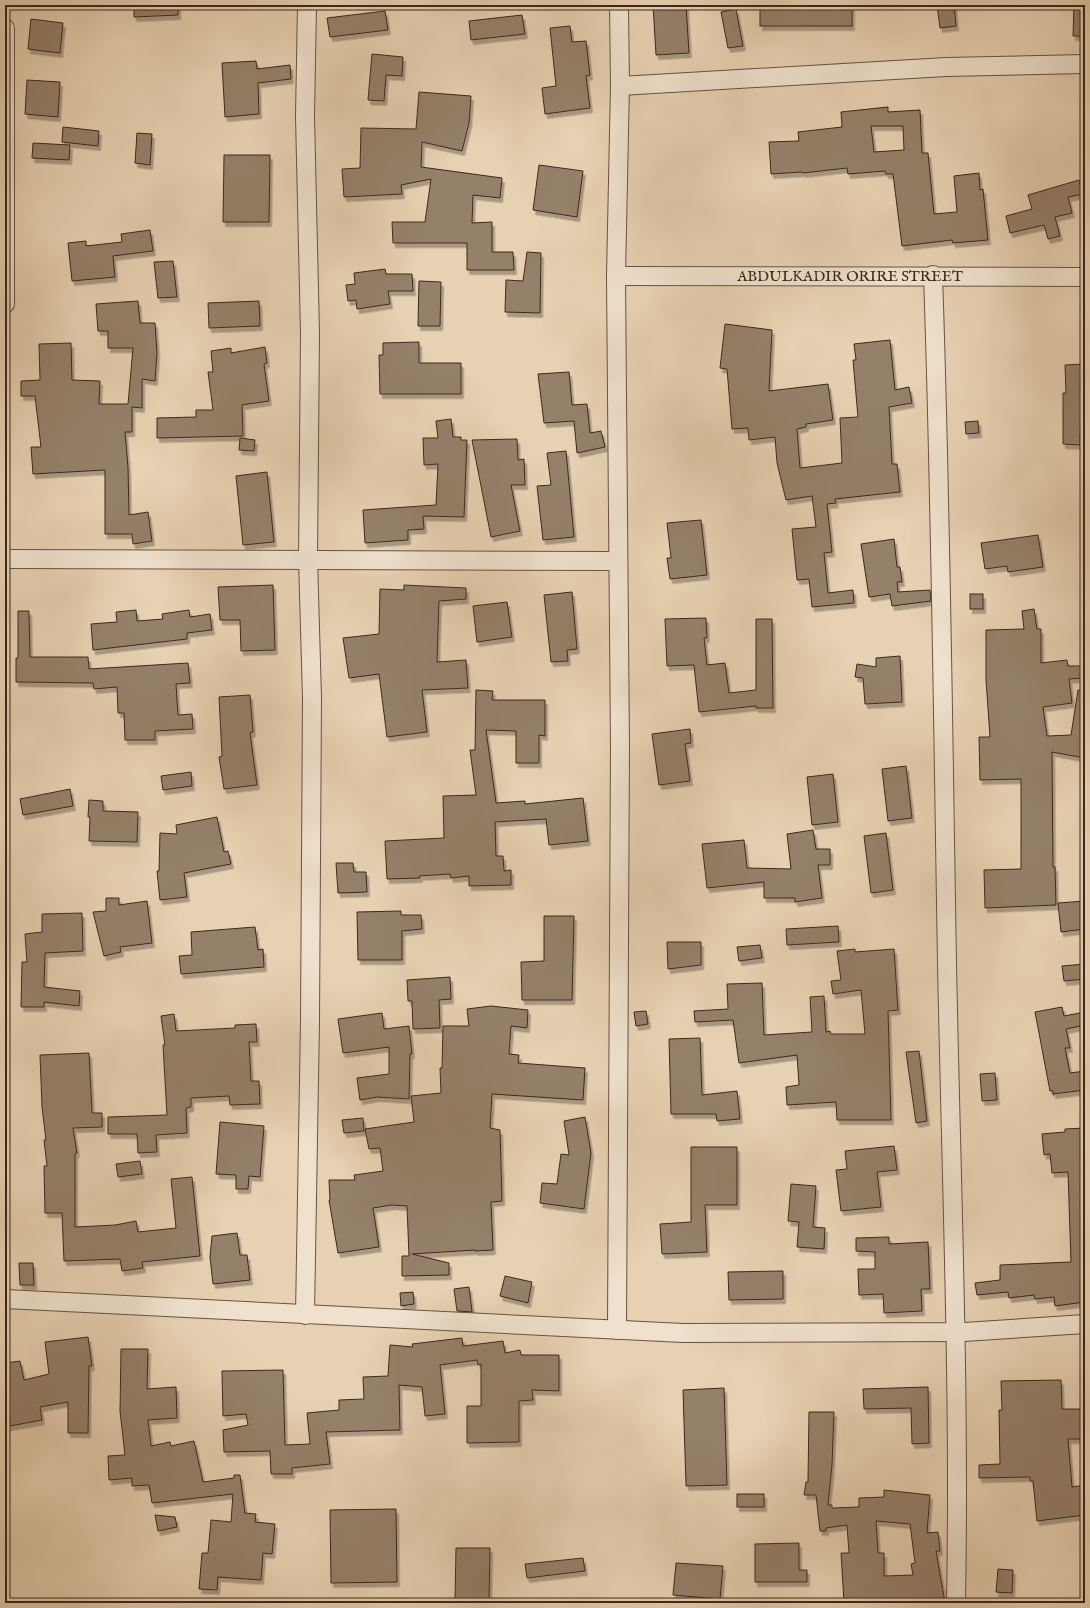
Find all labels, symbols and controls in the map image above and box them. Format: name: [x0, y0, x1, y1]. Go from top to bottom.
street label: ABDULKADIR ORIRE STREET: [736, 267, 963, 286]

